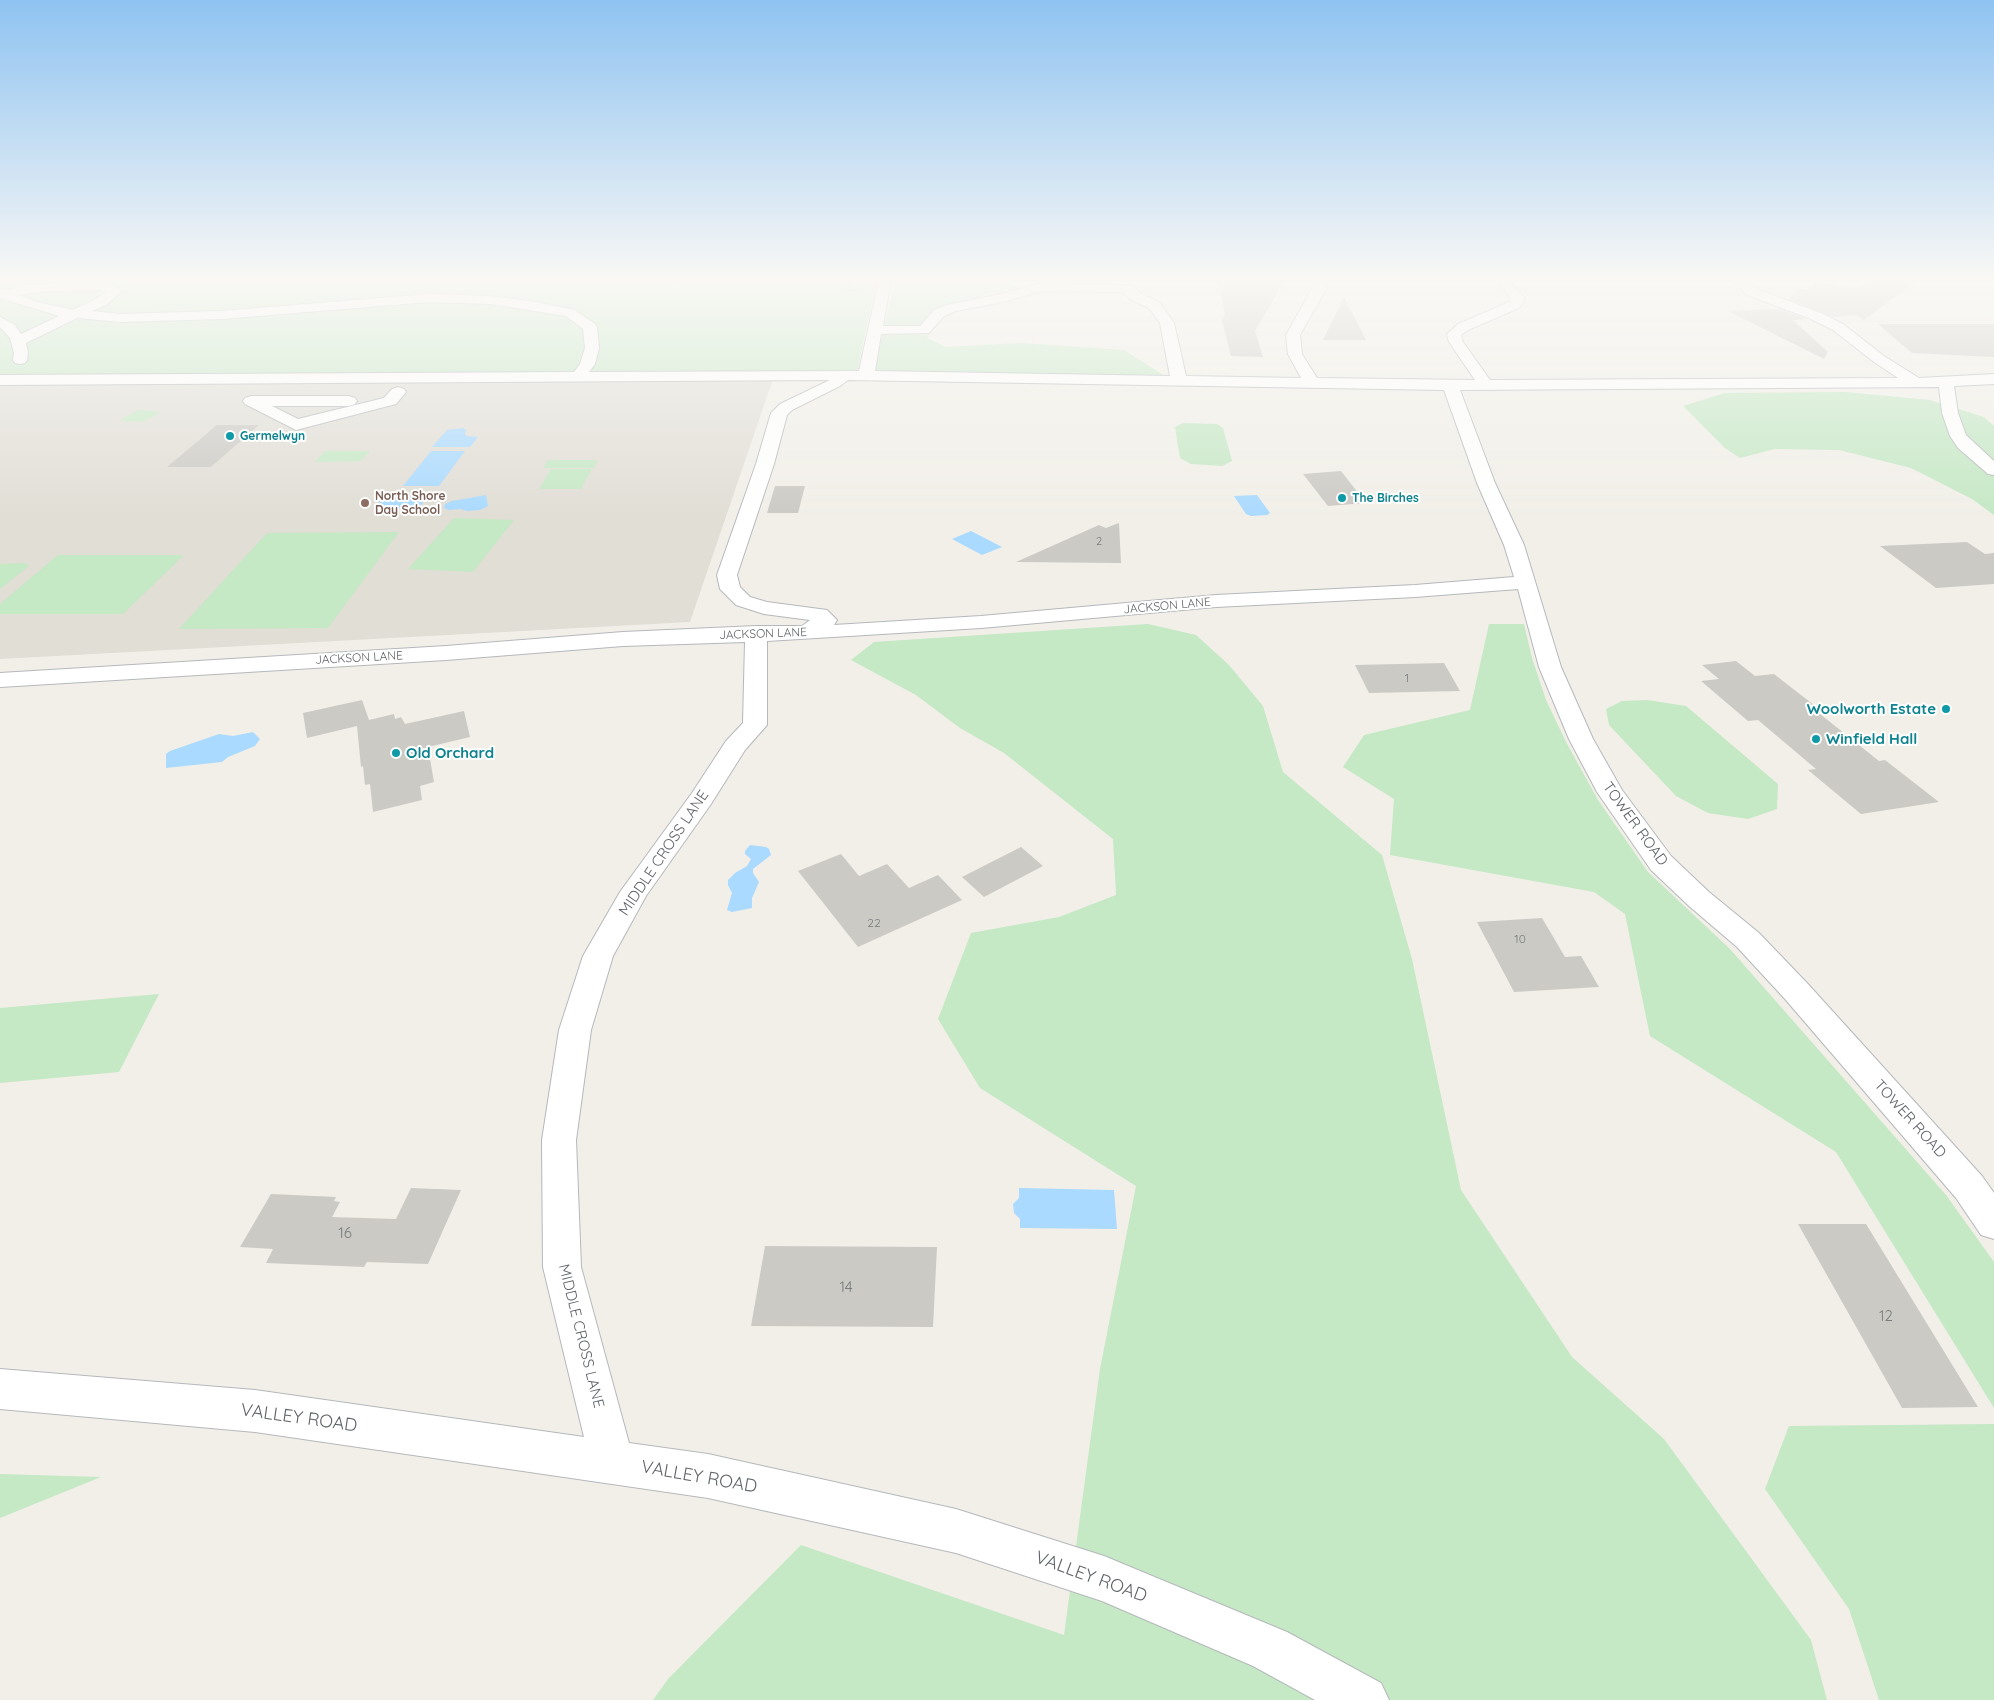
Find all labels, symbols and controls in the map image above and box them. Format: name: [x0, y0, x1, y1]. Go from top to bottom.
place label: Germelwyn: [240, 429, 305, 443]
marker: Germelwyn: [224, 430, 236, 442]
place label: North Shore Day School: [375, 489, 446, 517]
place label: The Birches: [1352, 491, 1419, 505]
marker: The Birches: [1336, 492, 1348, 504]
marker: North Shore Day School: [359, 497, 371, 509]
house number: 2: [1096, 535, 1102, 549]
street label: JACKSON LANE: [1123, 595, 1211, 617]
street label: JACKSON LANE: [719, 625, 807, 643]
street label: JACKSON LANE: [315, 649, 403, 667]
house number: 1: [1405, 671, 1409, 685]
place label: Woolworth Estate: [1807, 700, 1936, 718]
marker: Woolworth Estate: [1940, 703, 1952, 715]
place label: Winfield Hall: [1826, 730, 1917, 748]
marker: Winfield Hall: [1810, 733, 1822, 745]
place label: Old Orchard: [406, 744, 494, 762]
marker: Old Orchard: [390, 747, 402, 759]
street label: TOWER ROAD: [1599, 779, 1671, 869]
street label: MIDDLE CROSS LANE: [615, 787, 713, 919]
house number: 22: [867, 916, 881, 930]
house number: 10: [1514, 932, 1526, 946]
street label: TOWER ROAD: [1870, 1076, 1950, 1162]
house number: 16: [338, 1224, 352, 1242]
street label: MIDDLE CROSS LANE: [554, 1262, 608, 1410]
house number: 14: [839, 1278, 853, 1296]
house number: 12: [1879, 1307, 1893, 1325]
street label: VALLEY ROAD: [239, 1399, 359, 1437]
street label: VALLEY ROAD: [639, 1456, 759, 1498]
street label: VALLEY ROAD: [1032, 1547, 1150, 1607]

